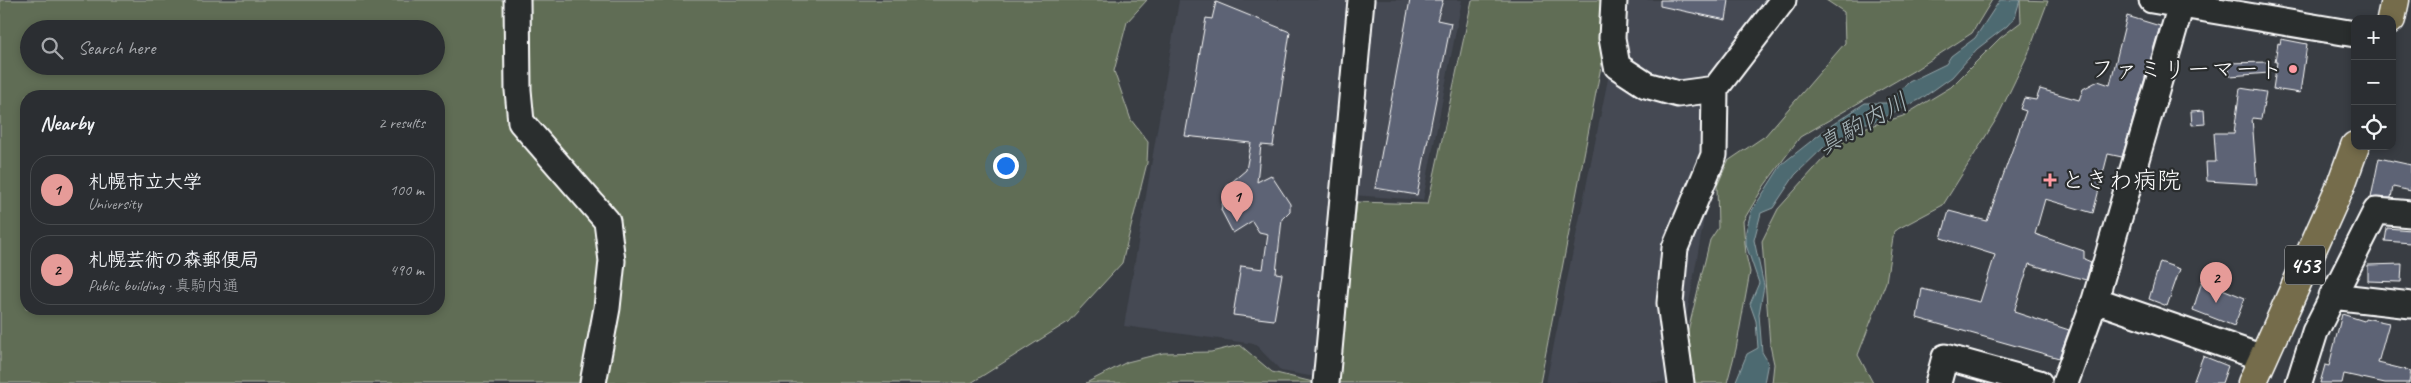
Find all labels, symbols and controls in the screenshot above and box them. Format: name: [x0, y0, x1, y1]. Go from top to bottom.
map controls: [2351, 15, 2396, 150]
button: +: [2351, 15, 2396, 60]
search box: [20, 20, 445, 75]
icon: search: [38, 34, 66, 62]
text: Search here: [78, 36, 155, 60]
place label: ファミリーマート: [2091, 54, 2283, 84]
button: −: [2351, 60, 2396, 105]
marker: ファミリーマート: [2287, 63, 2299, 75]
water label: 真駒内川: [1811, 86, 1914, 162]
button: locate: [2351, 105, 2396, 150]
text: Nearby: [40, 110, 93, 136]
text: 2 results: [378, 113, 425, 133]
your location: [993, 153, 1019, 179]
place label: ときわ病院: [2061, 165, 2181, 195]
text: 札幌市立大学: [88, 170, 202, 194]
marker: ときわ病院: [2043, 173, 2057, 187]
text: 1: [53, 180, 61, 200]
text: 100 m: [390, 180, 424, 200]
pin: 1: [1221, 181, 1253, 222]
text: University: [88, 194, 141, 214]
road number: 453: [2285, 246, 2325, 284]
text: 札幌芸術の森郵便局: [88, 248, 259, 272]
text: 2: [53, 260, 61, 280]
text: 490 m: [390, 260, 424, 280]
pin: 2: [2200, 262, 2232, 303]
text: Public building · 真駒内通: [88, 276, 239, 296]

